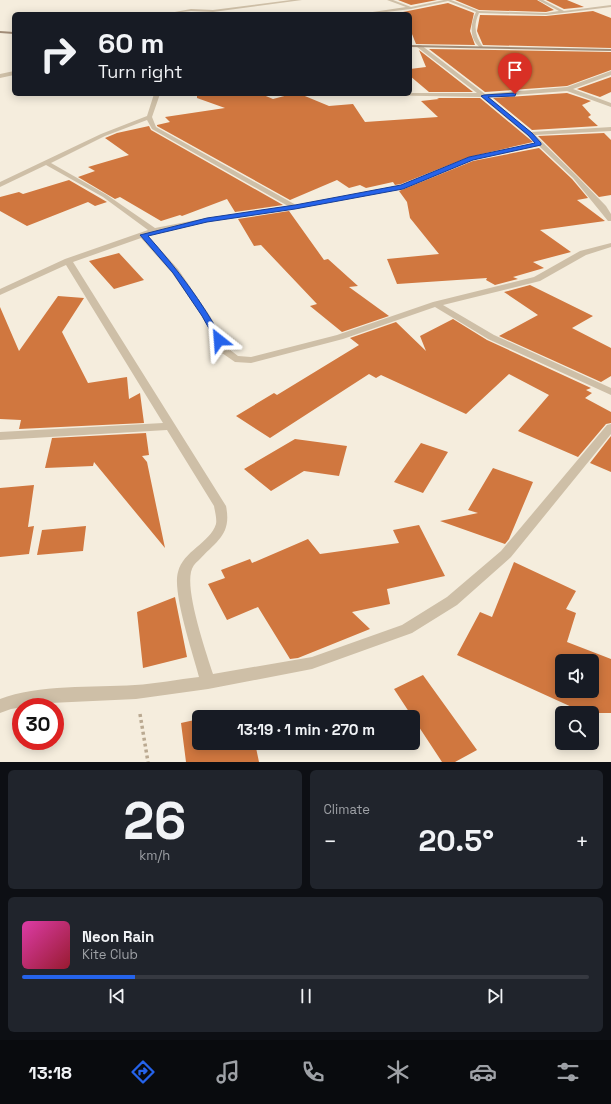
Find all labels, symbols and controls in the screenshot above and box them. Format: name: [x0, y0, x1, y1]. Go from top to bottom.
text: 60 m: [98, 25, 164, 61]
icon: right: [32, 28, 84, 80]
pin: [498, 53, 532, 94]
icon: arrive: [504, 59, 526, 81]
text: Turn right: [98, 60, 182, 83]
position arrow: [198, 319, 240, 361]
map controls: [555, 654, 599, 750]
button: sound: [555, 654, 599, 698]
speed limit sign: 30: [12, 698, 64, 750]
button: search: [555, 706, 599, 750]
text: 13:19 · 1 min · 270 m: [237, 720, 375, 739]
text: 26: [123, 788, 186, 854]
text: Climate: [324, 801, 370, 818]
text: 20.5°: [418, 821, 494, 860]
text: −: [324, 827, 337, 855]
text: +: [575, 827, 589, 855]
text: km/h: [139, 847, 170, 864]
text: Neon Rain: [82, 927, 154, 946]
text: Kite Club: [82, 946, 138, 963]
icon: previous: [106, 985, 128, 1007]
icon: pause: [295, 985, 317, 1007]
icon: next: [484, 985, 506, 1007]
icon: directions: [129, 1058, 157, 1086]
icon: music: [214, 1058, 242, 1086]
icon: phone: [299, 1058, 327, 1086]
icon: climate: [384, 1058, 412, 1086]
icon: car: [469, 1058, 497, 1086]
icon: filters: [554, 1058, 582, 1086]
text: 13:18: [29, 1061, 72, 1084]

